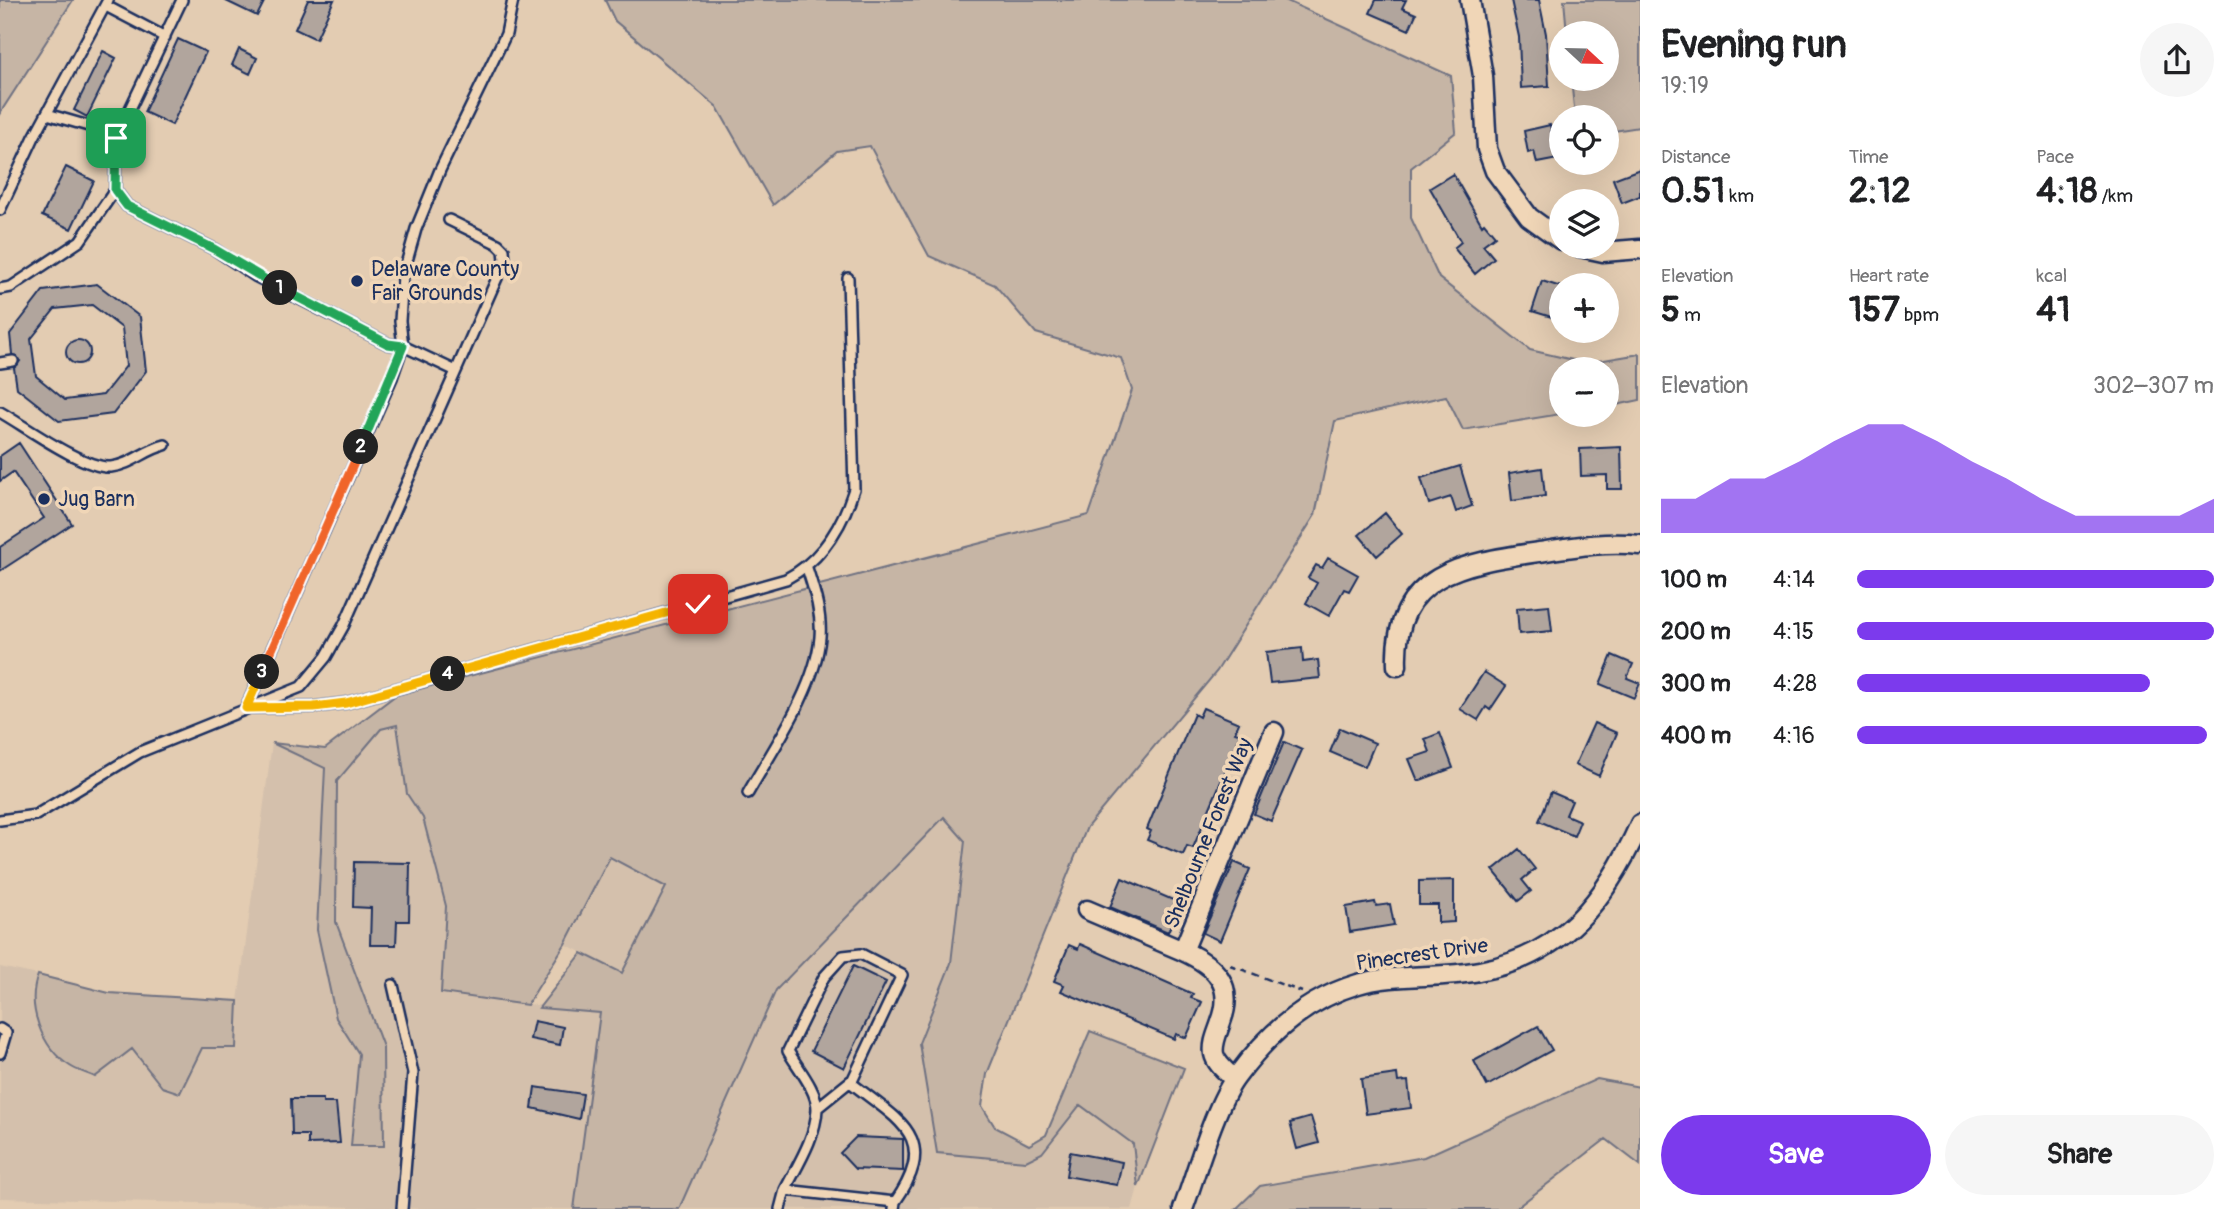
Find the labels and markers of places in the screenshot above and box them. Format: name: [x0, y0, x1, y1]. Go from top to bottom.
pin: [86, 108, 146, 168]
place label: Delaware County Fair Grounds: [371, 256, 519, 307]
pin: 1: [262, 270, 298, 306]
marker: Delaware County Fair Grounds: [349, 273, 365, 289]
pin: 2: [344, 430, 378, 464]
place label: Jug Barn: [58, 486, 135, 513]
marker: Jug Barn: [36, 491, 52, 507]
pin: [668, 574, 728, 634]
pin: 3: [244, 654, 280, 690]
pin: 4: [430, 656, 466, 692]

